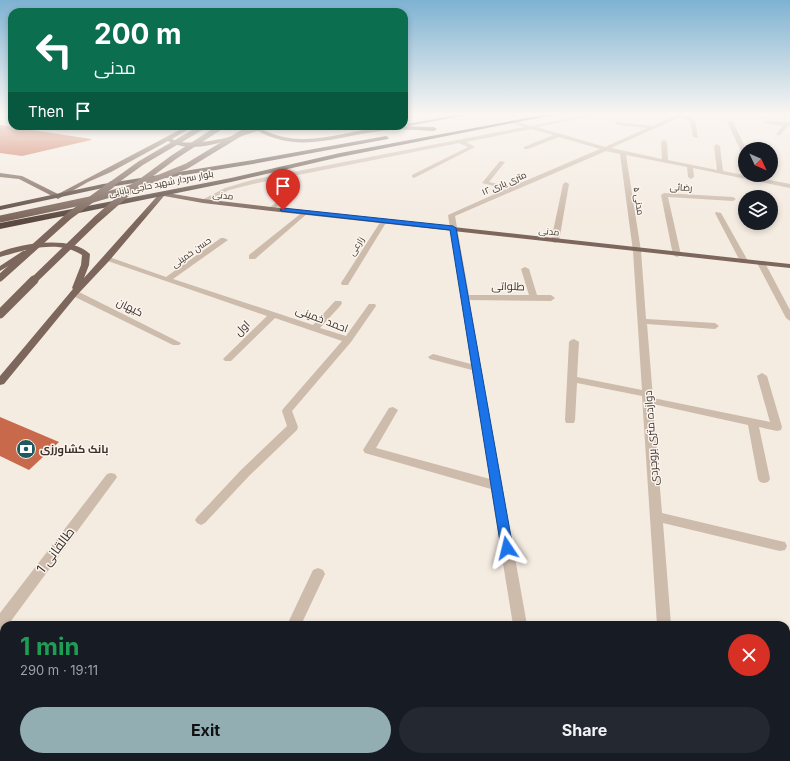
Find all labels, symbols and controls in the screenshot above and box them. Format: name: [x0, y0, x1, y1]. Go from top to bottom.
text: 200 m: [94, 17, 182, 51]
icon: left: [28, 24, 80, 76]
text: مدنی: [94, 57, 136, 78]
icon: arrive: [72, 100, 94, 122]
text: Then: [28, 102, 64, 121]
north arrow: [738, 142, 778, 182]
map controls: [738, 142, 778, 230]
street label: بلوار سردار شهید حاجی بابایی: [108, 167, 214, 199]
pin: [266, 169, 300, 210]
street label: ۱۲ متری یاری: [480, 169, 528, 197]
icon: arrive: [272, 175, 294, 197]
street label: رضائی: [669, 181, 693, 193]
street label: مدنی ۵: [632, 186, 646, 216]
street label: مدنی: [212, 188, 234, 202]
button: layers: [738, 190, 778, 230]
street label: مدنی: [538, 224, 560, 238]
street label: حسن خمینی: [169, 234, 213, 270]
street label: زارعی: [346, 234, 366, 258]
street label: طلواتی: [491, 279, 525, 293]
street label: کیهان: [114, 295, 146, 319]
street label: احمد خمینی: [294, 303, 350, 335]
street label: اول: [231, 317, 253, 339]
street label: دوازده متری بروجردی: [641, 390, 661, 486]
bank icon: بانک کشاورزی: [15, 438, 37, 460]
place label: بانک کشاورزی: [40, 442, 108, 457]
street label: طالقانی 1: [33, 524, 77, 576]
position arrow: [486, 527, 528, 569]
text: 1 min: [20, 632, 79, 661]
button: close: [728, 634, 770, 676]
text: 290 m · 19:11: [20, 662, 98, 678]
button: Exit: [20, 707, 391, 753]
button: Share: [399, 707, 770, 753]

